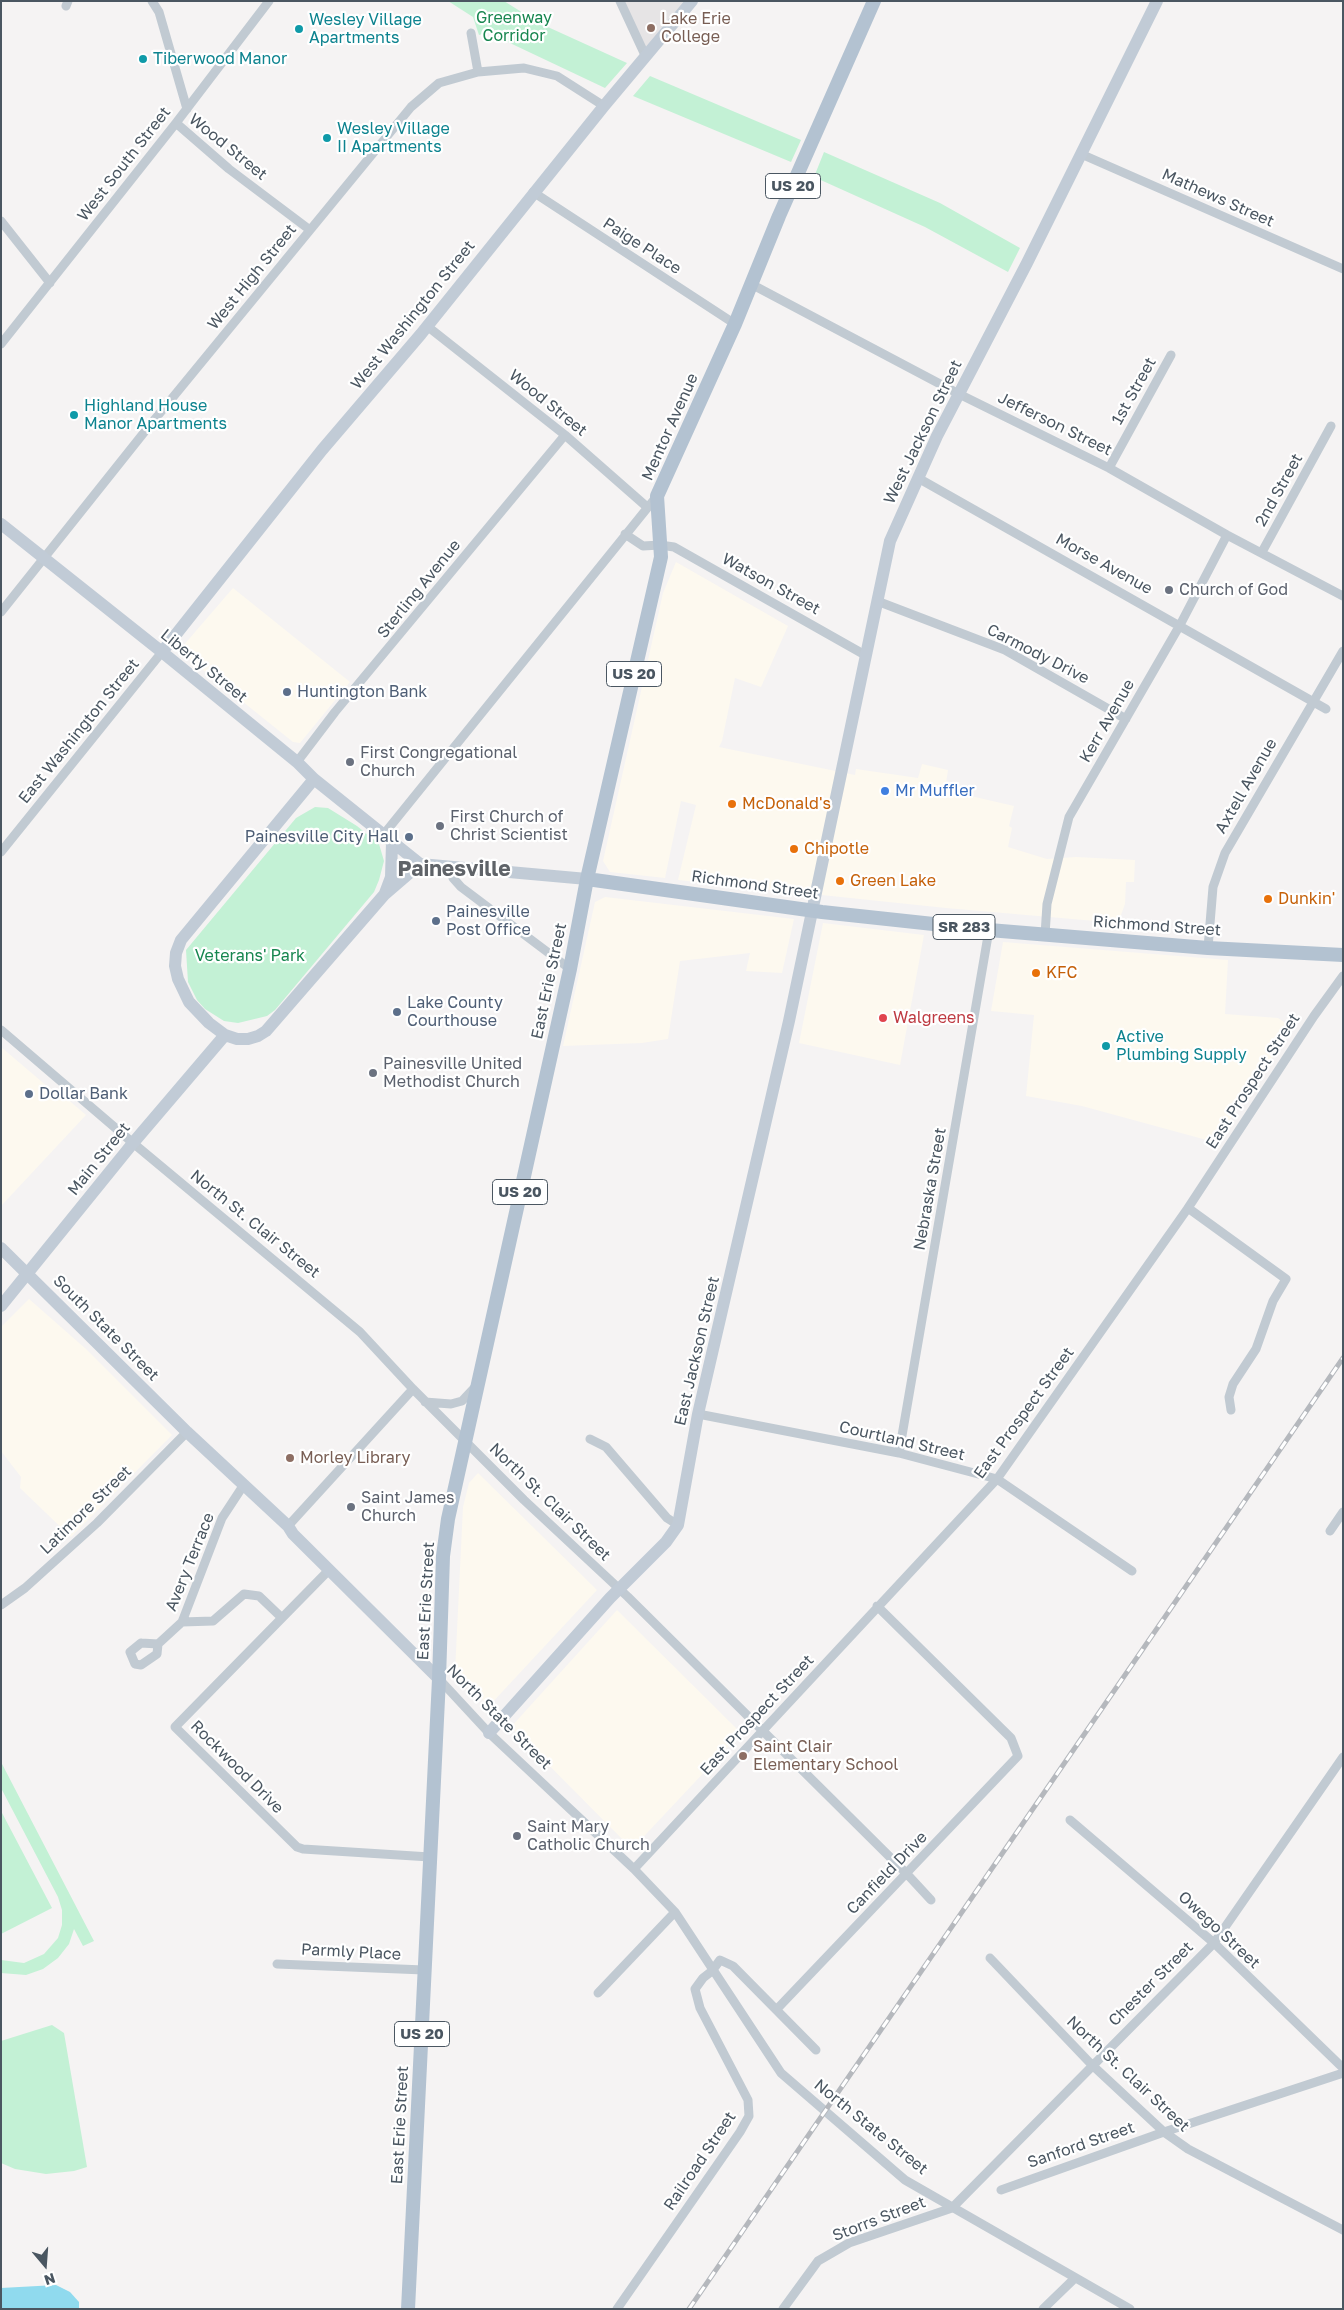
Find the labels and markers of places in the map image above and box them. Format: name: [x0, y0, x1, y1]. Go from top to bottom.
place label: Lake Erie College: [661, 9, 731, 47]
place label: Wesley Village Apartments: [309, 10, 422, 48]
marker: Lake Erie College: [645, 22, 657, 34]
marker: Wesley Village Apartments: [293, 23, 305, 35]
place label: Tiberwood Manor: [153, 49, 287, 69]
marker: Tiberwood Manor: [137, 53, 149, 65]
place label: Wesley Village II Apartments: [337, 119, 450, 157]
marker: Wesley Village II Apartments: [321, 132, 333, 144]
place label: Highland House Manor Apartments: [84, 396, 227, 434]
marker: Highland House Manor Apartments: [68, 409, 80, 421]
place label: Church of God: [1179, 580, 1288, 600]
marker: Church of God: [1163, 584, 1175, 596]
place label: Huntington Bank: [297, 682, 427, 702]
marker: Huntington Bank: [281, 686, 293, 698]
place label: First Congregational Church: [360, 743, 517, 781]
marker: First Congregational Church: [344, 756, 356, 768]
place label: Mr Muffler: [895, 781, 975, 801]
marker: Mr Muffler: [879, 785, 891, 797]
place label: McDonald's: [742, 794, 831, 814]
marker: McDonald's: [726, 798, 738, 810]
place label: First Church of Christ Scientist: [450, 807, 568, 845]
marker: First Church of Christ Scientist: [434, 820, 446, 832]
place label: Painesville City Hall: [245, 827, 399, 847]
marker: Painesville City Hall: [403, 831, 415, 843]
place label: Chipotle: [804, 839, 869, 859]
marker: Chipotle: [788, 843, 800, 855]
place label: Green Lake: [850, 871, 936, 891]
marker: Green Lake: [834, 875, 846, 887]
place label: Dunkin': [1278, 889, 1335, 909]
marker: Dunkin': [1262, 893, 1274, 905]
place label: Painesville Post Office: [446, 902, 531, 940]
marker: Painesville Post Office: [430, 915, 442, 927]
place label: KFC: [1046, 963, 1077, 983]
marker: KFC: [1030, 967, 1042, 979]
place label: Lake County Courthouse: [407, 993, 503, 1031]
marker: Lake County Courthouse: [391, 1006, 403, 1018]
place label: Walgreens: [893, 1008, 975, 1028]
marker: Walgreens: [877, 1012, 889, 1024]
place label: Active Plumbing Supply: [1116, 1027, 1247, 1065]
marker: Active Plumbing Supply: [1100, 1040, 1112, 1052]
place label: Painesville United Methodist Church: [383, 1054, 522, 1092]
marker: Painesville United Methodist Church: [367, 1067, 379, 1079]
place label: Dollar Bank: [39, 1084, 128, 1104]
marker: Dollar Bank: [23, 1088, 35, 1100]
place label: Morley Library: [300, 1448, 411, 1468]
marker: Morley Library: [284, 1452, 296, 1464]
place label: Saint James Church: [361, 1488, 454, 1526]
marker: Saint James Church: [345, 1501, 357, 1513]
place label: Saint Clair Elementary School: [753, 1737, 898, 1775]
marker: Saint Clair Elementary School: [737, 1750, 749, 1762]
place label: Saint Mary Catholic Church: [527, 1817, 650, 1855]
marker: Saint Mary Catholic Church: [511, 1830, 523, 1842]

